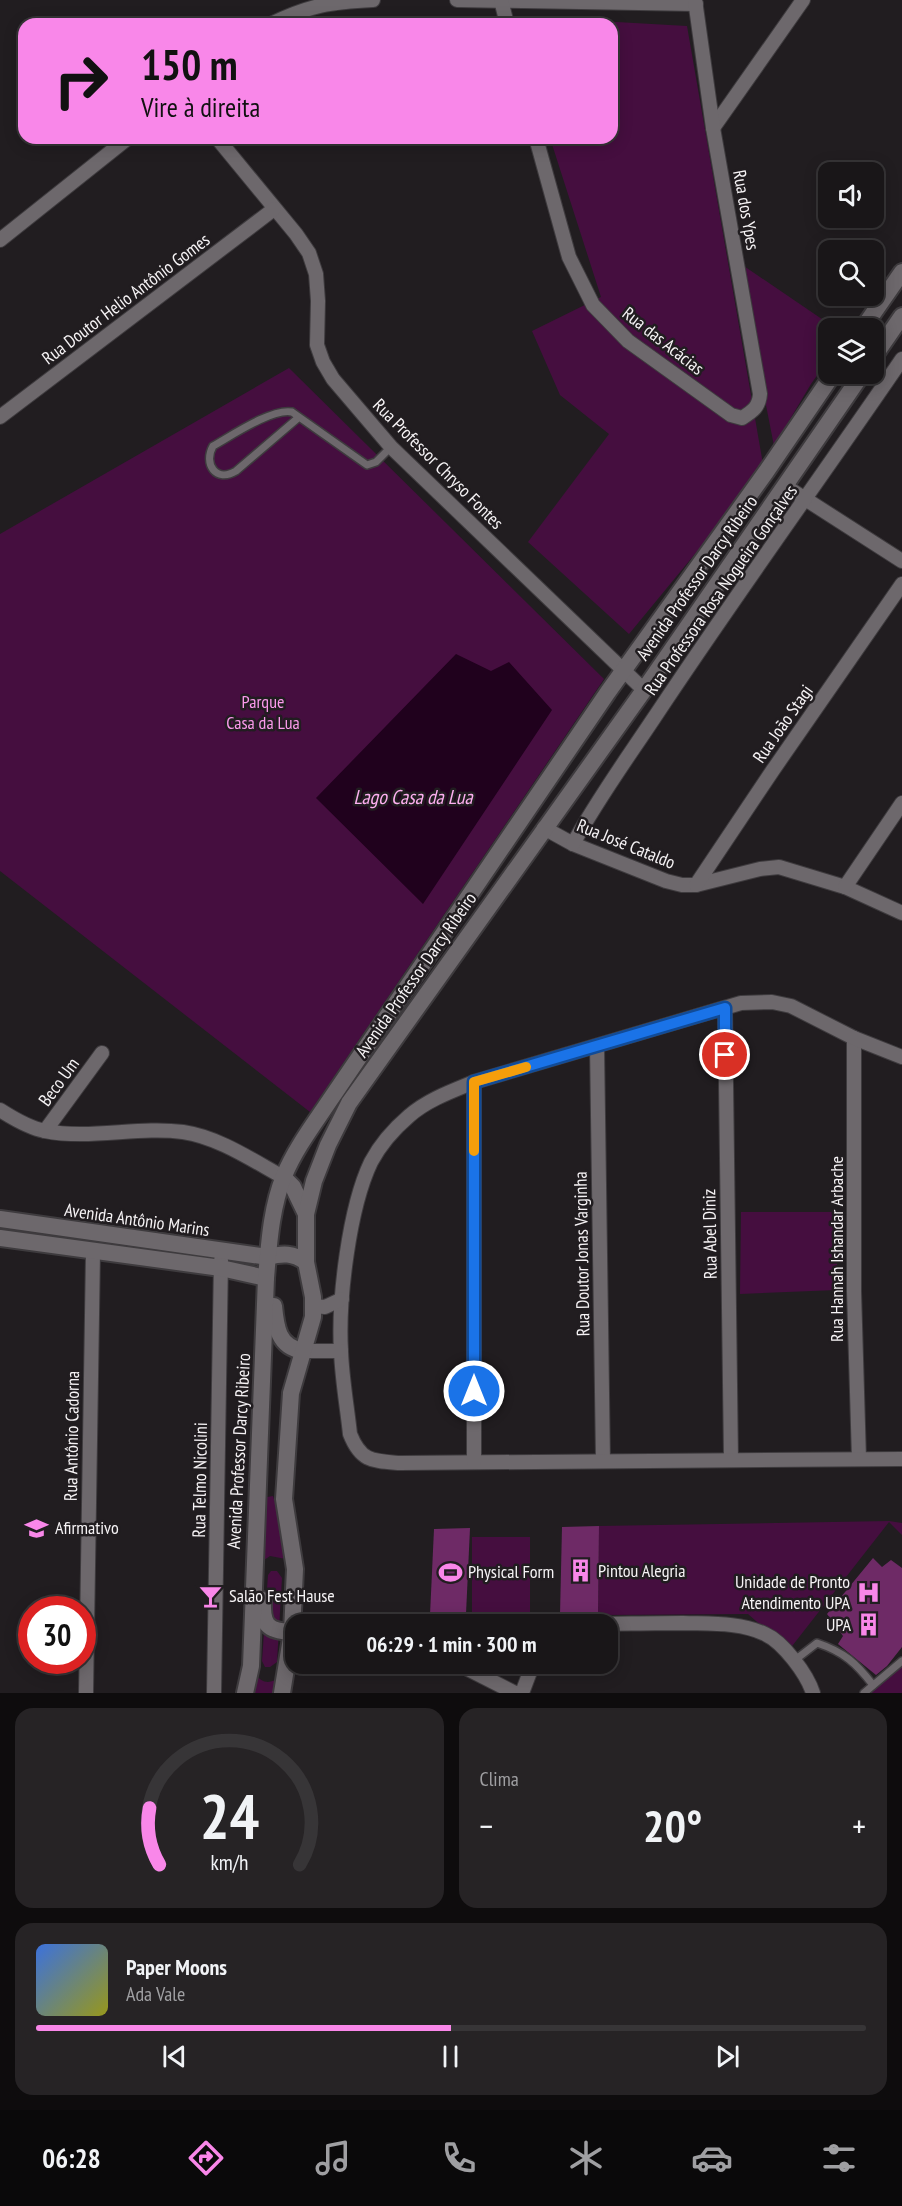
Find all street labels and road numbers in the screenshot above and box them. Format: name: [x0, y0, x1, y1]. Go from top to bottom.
street label: Rua dos Ypes: [728, 168, 765, 252]
street label: Rua Doutor Helio Antônio Gomes: [37, 228, 214, 369]
street label: Rua das Acácias: [618, 302, 709, 380]
street label: Rua Professor Chryso Fontes: [368, 394, 508, 534]
street label: Rua Professora Rosa Nogueira Gonçalves: [639, 480, 802, 699]
street label: Avenida Professor Darcy Ribeiro: [631, 491, 762, 665]
street label: Rua João Stagi: [747, 680, 818, 767]
street label: Rua José Cataldo: [574, 813, 679, 874]
street label: Avenida Professor Darcy Ribeiro: [350, 888, 481, 1062]
street label: Beco Um: [33, 1053, 84, 1111]
street label: Rua Hannah Ishandar Arbache: [825, 1156, 848, 1342]
street label: Rua Doutor Jonas Varginha: [569, 1171, 594, 1337]
street label: Rua Abel Diniz: [697, 1189, 722, 1279]
street label: Avenida Antônio Marins: [63, 1198, 211, 1241]
street label: Avenida Professor Darcy Ribeiro: [222, 1352, 255, 1549]
street label: Rua Antônio Cadorna: [59, 1371, 84, 1501]
street label: Rua Telmo Nicolini: [187, 1422, 212, 1538]

